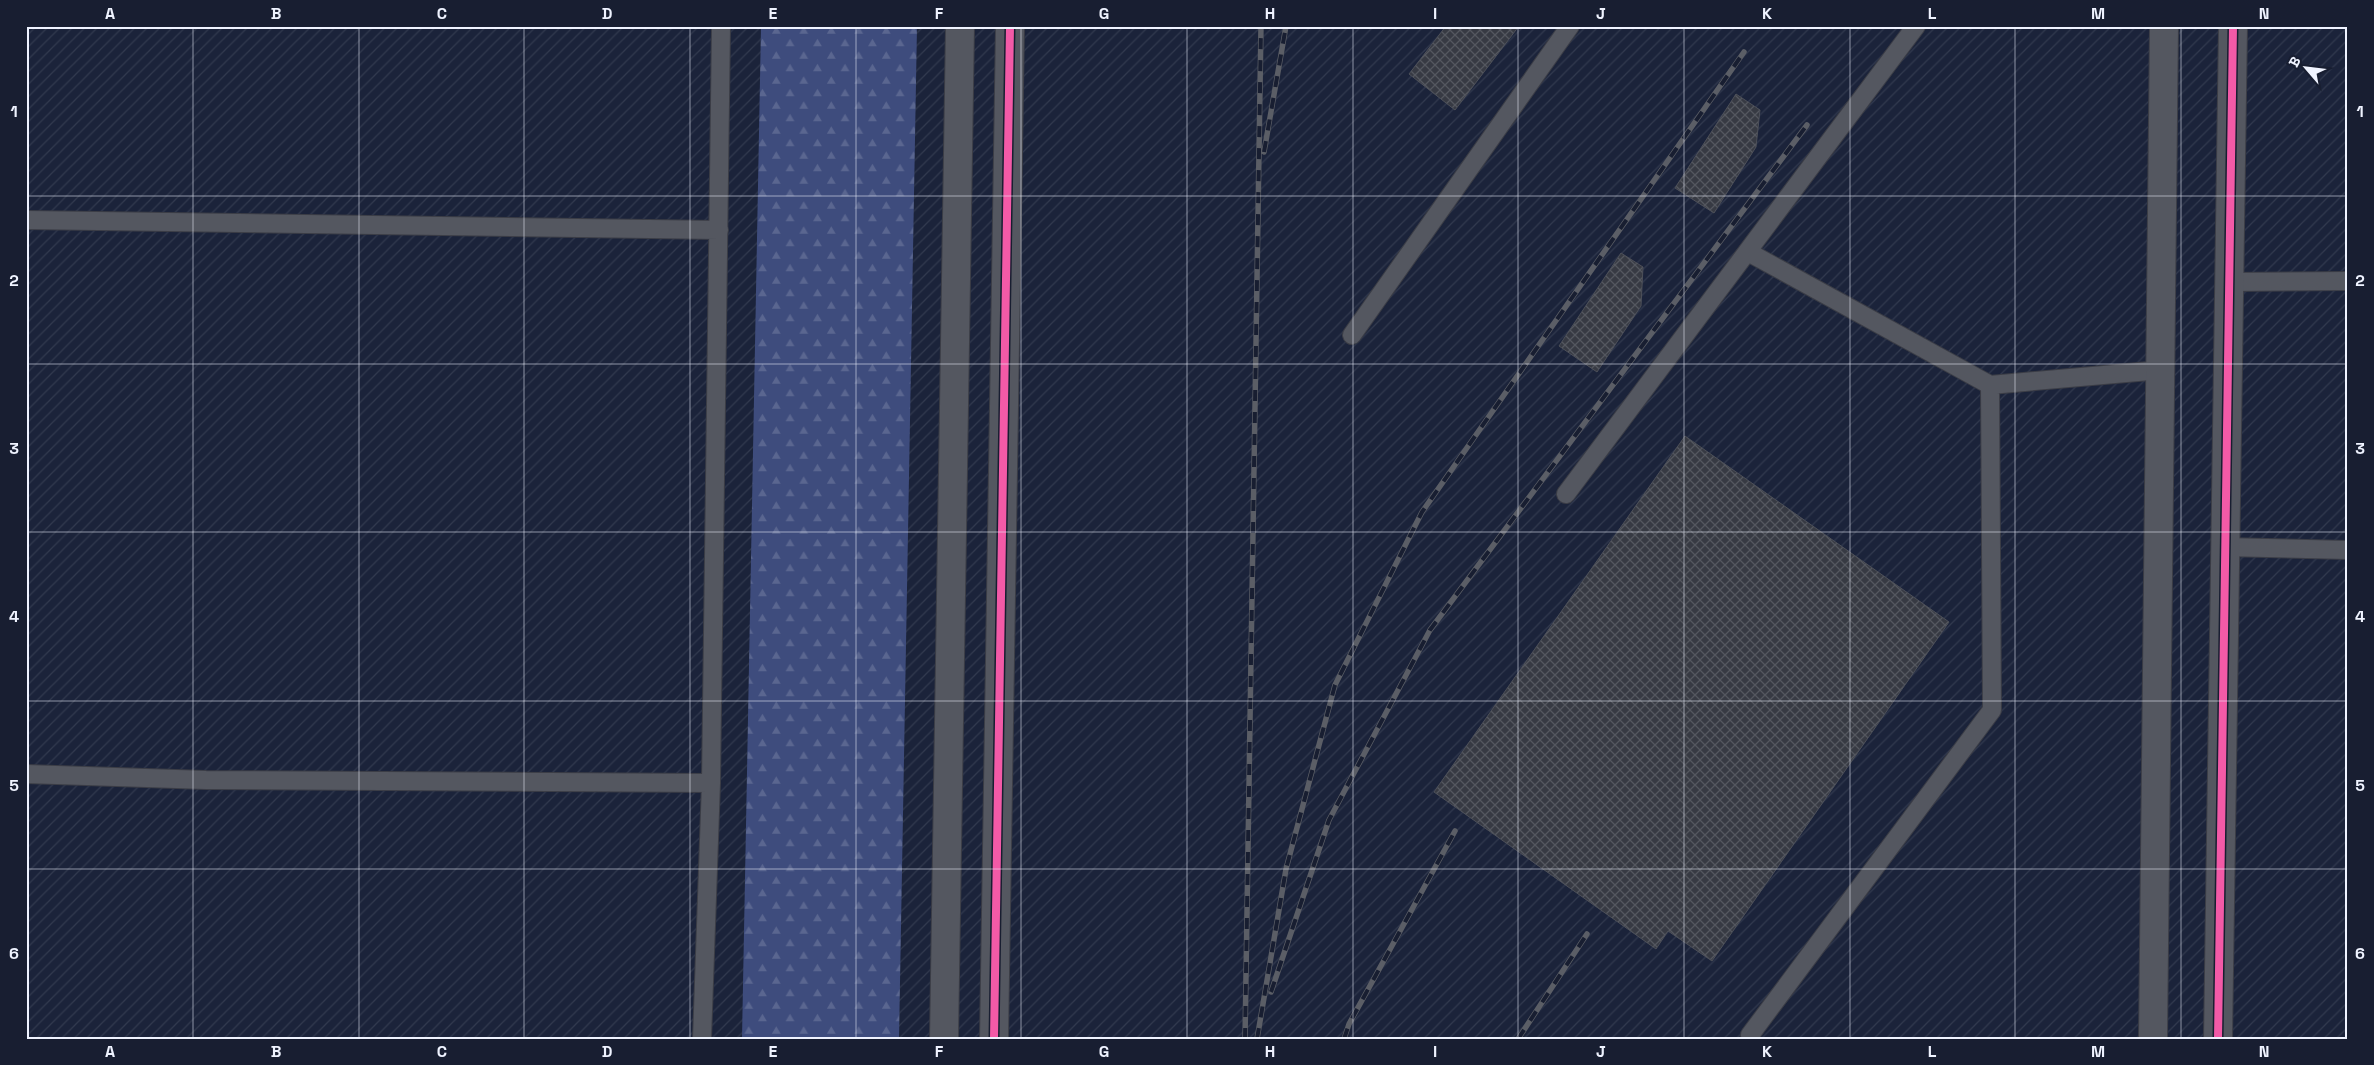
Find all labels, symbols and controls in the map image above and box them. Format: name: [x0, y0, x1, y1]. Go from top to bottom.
text: A: [105, 3, 115, 24]
text: B: [271, 3, 281, 24]
text: C: [437, 3, 447, 24]
text: D: [602, 3, 612, 24]
text: E: [769, 3, 778, 24]
text: F: [935, 3, 944, 24]
text: G: [1099, 3, 1109, 24]
text: H: [1265, 3, 1275, 24]
text: I: [1433, 3, 1437, 24]
text: J: [1596, 3, 1606, 24]
text: K: [1762, 3, 1772, 24]
text: L: [1928, 3, 1937, 24]
text: M: [2091, 3, 2105, 24]
text: N: [2259, 3, 2269, 24]
north arrow: [2282, 42, 2332, 92]
text: B: [2284, 54, 2305, 70]
text: 1: [10, 101, 18, 122]
text: 1: [2356, 101, 2364, 122]
text: 2: [9, 270, 19, 291]
text: 2: [2355, 270, 2365, 291]
text: 3: [9, 438, 19, 459]
text: 3: [2355, 438, 2365, 459]
text: 4: [9, 606, 19, 627]
text: 4: [2355, 606, 2365, 627]
text: 5: [9, 775, 19, 796]
text: 5: [2355, 775, 2365, 796]
text: 6: [9, 943, 19, 964]
text: 6: [2355, 943, 2365, 964]
text: A: [105, 1041, 115, 1062]
text: B: [271, 1041, 281, 1062]
text: C: [437, 1041, 447, 1062]
text: D: [602, 1041, 612, 1062]
text: E: [769, 1041, 778, 1062]
text: F: [935, 1041, 944, 1062]
text: G: [1099, 1041, 1109, 1062]
text: H: [1265, 1041, 1275, 1062]
text: I: [1433, 1041, 1437, 1062]
text: J: [1596, 1041, 1606, 1062]
text: K: [1762, 1041, 1772, 1062]
text: L: [1928, 1041, 1937, 1062]
text: M: [2091, 1041, 2105, 1062]
text: N: [2259, 1041, 2269, 1062]

